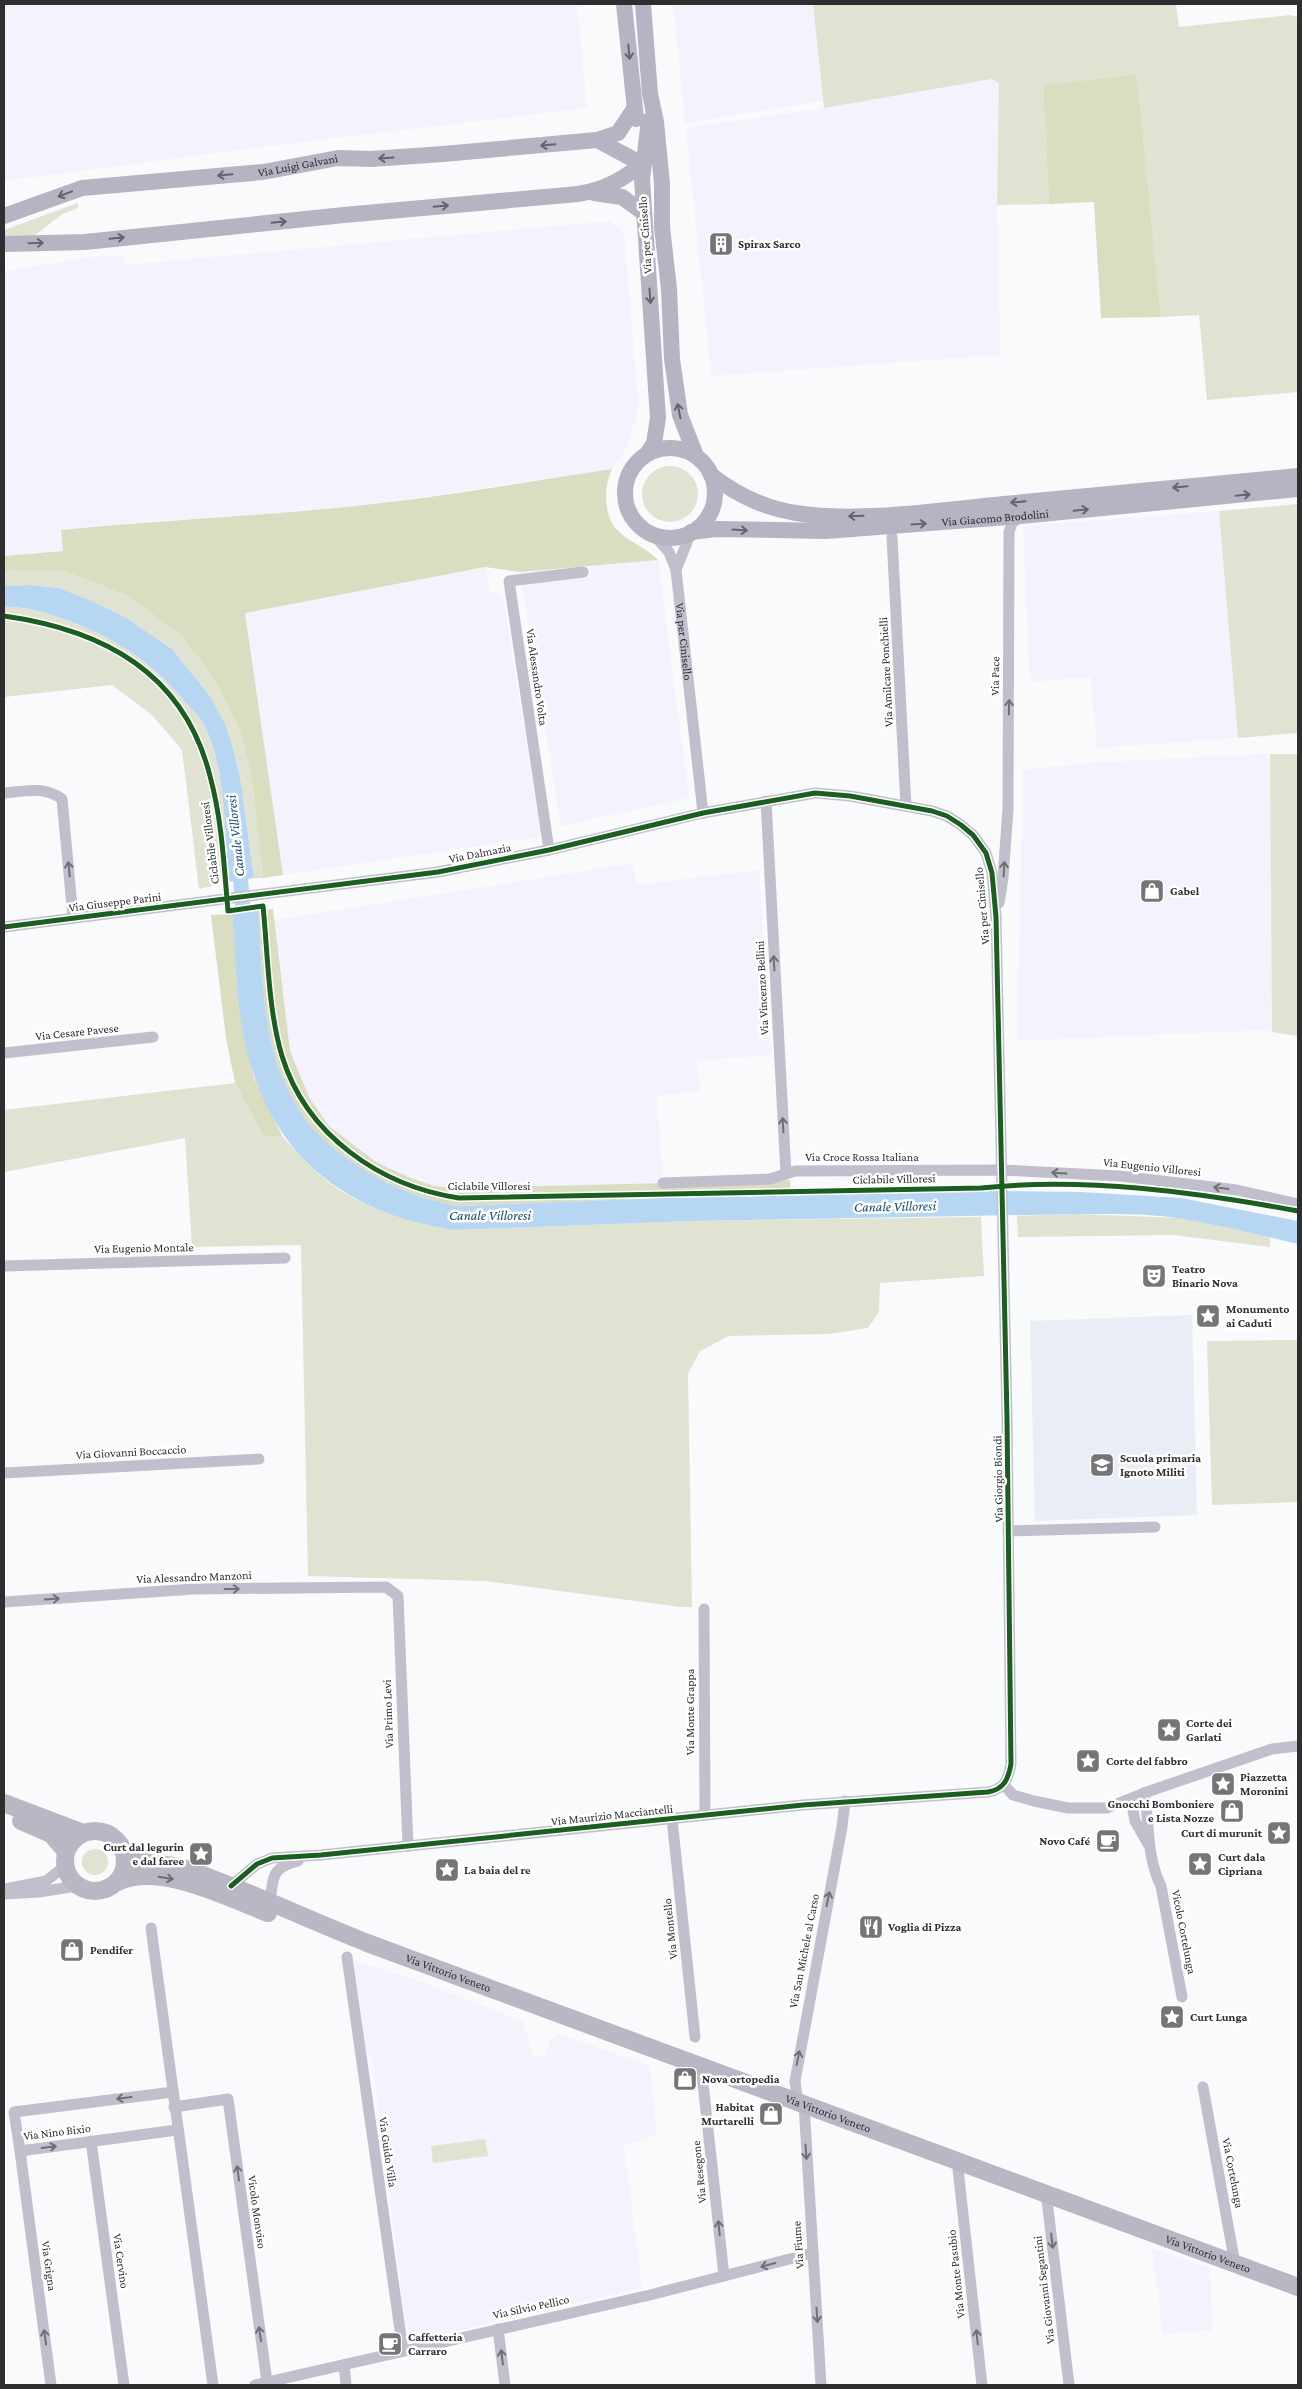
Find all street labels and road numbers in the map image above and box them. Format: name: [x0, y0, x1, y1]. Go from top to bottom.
street label: Via Luigi Galvani: [257, 151, 339, 179]
street label: Via per Cinisello: [635, 196, 655, 274]
street label: Via Giacomo Brodolini: [941, 506, 1049, 529]
street label: Via per Cinisello: [673, 602, 695, 681]
street label: Via Amilcare Ponchielli: [876, 617, 896, 727]
street label: Via Alessandro Volta: [523, 628, 551, 727]
street label: Via Pace: [988, 656, 1002, 696]
street label: Ciclabile Villoresi: [198, 801, 222, 885]
street label: Via Dalmazia: [448, 840, 513, 866]
street label: Via per Cinisello: [972, 867, 992, 945]
street label: Via Giuseppe Parini: [68, 889, 162, 915]
street label: Via Vincenzo Bellini: [753, 940, 771, 1036]
street label: Via Cesare Pavese: [35, 1021, 119, 1043]
street label: Via Croce Rossa Italiana: [805, 1150, 919, 1164]
street label: Via Eugenio Villoresi: [1102, 1155, 1202, 1179]
street label: Ciclabile Villoresi: [852, 1171, 936, 1187]
street label: Ciclabile Villoresi: [447, 1179, 531, 1193]
street label: Via Eugenio Montale: [94, 1240, 194, 1256]
street label: Via Giorgio Biondi: [990, 1435, 1006, 1523]
street label: Via Giovanni Boccaccio: [75, 1442, 187, 1462]
street label: Via Alessandro Manzoni: [136, 1568, 252, 1586]
street label: Via Monte Grappa: [683, 1668, 697, 1755]
street label: Via Primo Levi: [380, 1679, 396, 1749]
street label: Via Maurizio Macciantelli: [550, 1802, 674, 1828]
street label: Vicolo Cortelunga: [1169, 1889, 1199, 1976]
street label: Via San Michele al Carso: [786, 1893, 822, 2009]
street label: Via Montello: [660, 1898, 680, 1960]
street label: Via Vittorio Veneto: [404, 1951, 493, 1995]
street label: Via Vittorio Veneto: [784, 2091, 873, 2136]
street label: Via Guido Villa: [376, 2116, 400, 2189]
street label: Via Nino Bixio: [23, 2121, 92, 2143]
street label: Via Cortelunga: [1219, 2137, 1247, 2210]
street label: Via Resegone: [689, 2140, 709, 2204]
street label: Vicolo Monviso: [245, 2175, 269, 2250]
street label: Via Fiume: [789, 2221, 807, 2269]
street label: Via Monte Pasubio: [944, 2229, 968, 2319]
street label: Via Vittorio Veneto: [1163, 2232, 1253, 2276]
street label: Via Cervino: [110, 2233, 132, 2289]
street label: Via Giovanni Segantini: [1030, 2235, 1058, 2345]
street label: Via Grigna: [39, 2240, 60, 2292]
street label: Via Silvio Pellico: [491, 2292, 571, 2322]

